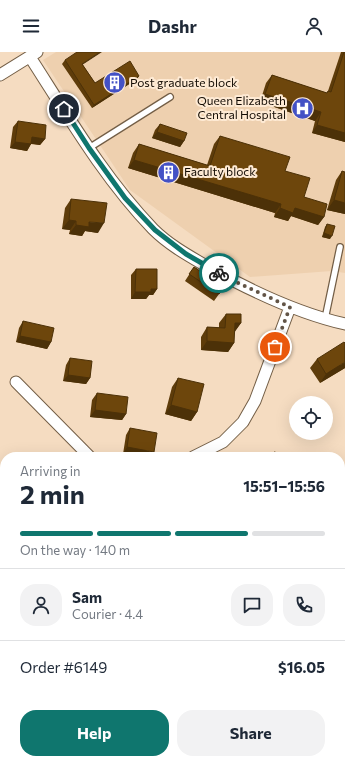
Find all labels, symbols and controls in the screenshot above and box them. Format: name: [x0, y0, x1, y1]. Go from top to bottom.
icon: menu: [20, 15, 42, 37]
text: Dashr: [148, 15, 197, 37]
icon: person: [303, 15, 325, 37]
building icon: Post graduate block: [102, 70, 128, 96]
place label: Post graduate block: [130, 75, 238, 89]
pin: [47, 92, 81, 126]
place label: Queen Elizabeth Central Hospital: [197, 93, 286, 121]
hospital icon: Queen Elizabeth Central Hospital: [289, 95, 315, 121]
icon: home: [53, 98, 75, 120]
building icon: Faculty block: [156, 159, 182, 185]
place label: Faculty block: [184, 164, 256, 178]
courier: [199, 253, 239, 293]
icon: bike: [208, 262, 230, 284]
pin: [258, 330, 292, 364]
icon: bag: [264, 336, 286, 358]
map controls: [289, 396, 333, 440]
button: locate: [289, 396, 333, 440]
text: Arriving in: [20, 463, 80, 479]
text: 15:51–15:56: [243, 477, 325, 495]
text: 2 min: [20, 478, 85, 509]
text: On the way · 140 m: [20, 542, 130, 558]
button: person: [20, 584, 62, 626]
button: chat: [231, 584, 273, 626]
button: phone: [283, 584, 325, 626]
text: Sam: [72, 588, 102, 606]
text: Courier · 4.4: [72, 606, 143, 622]
text: Order #6149: [20, 658, 107, 676]
text: $16.05: [278, 658, 325, 676]
button: Help: [20, 710, 169, 756]
button: Share: [177, 710, 325, 756]

